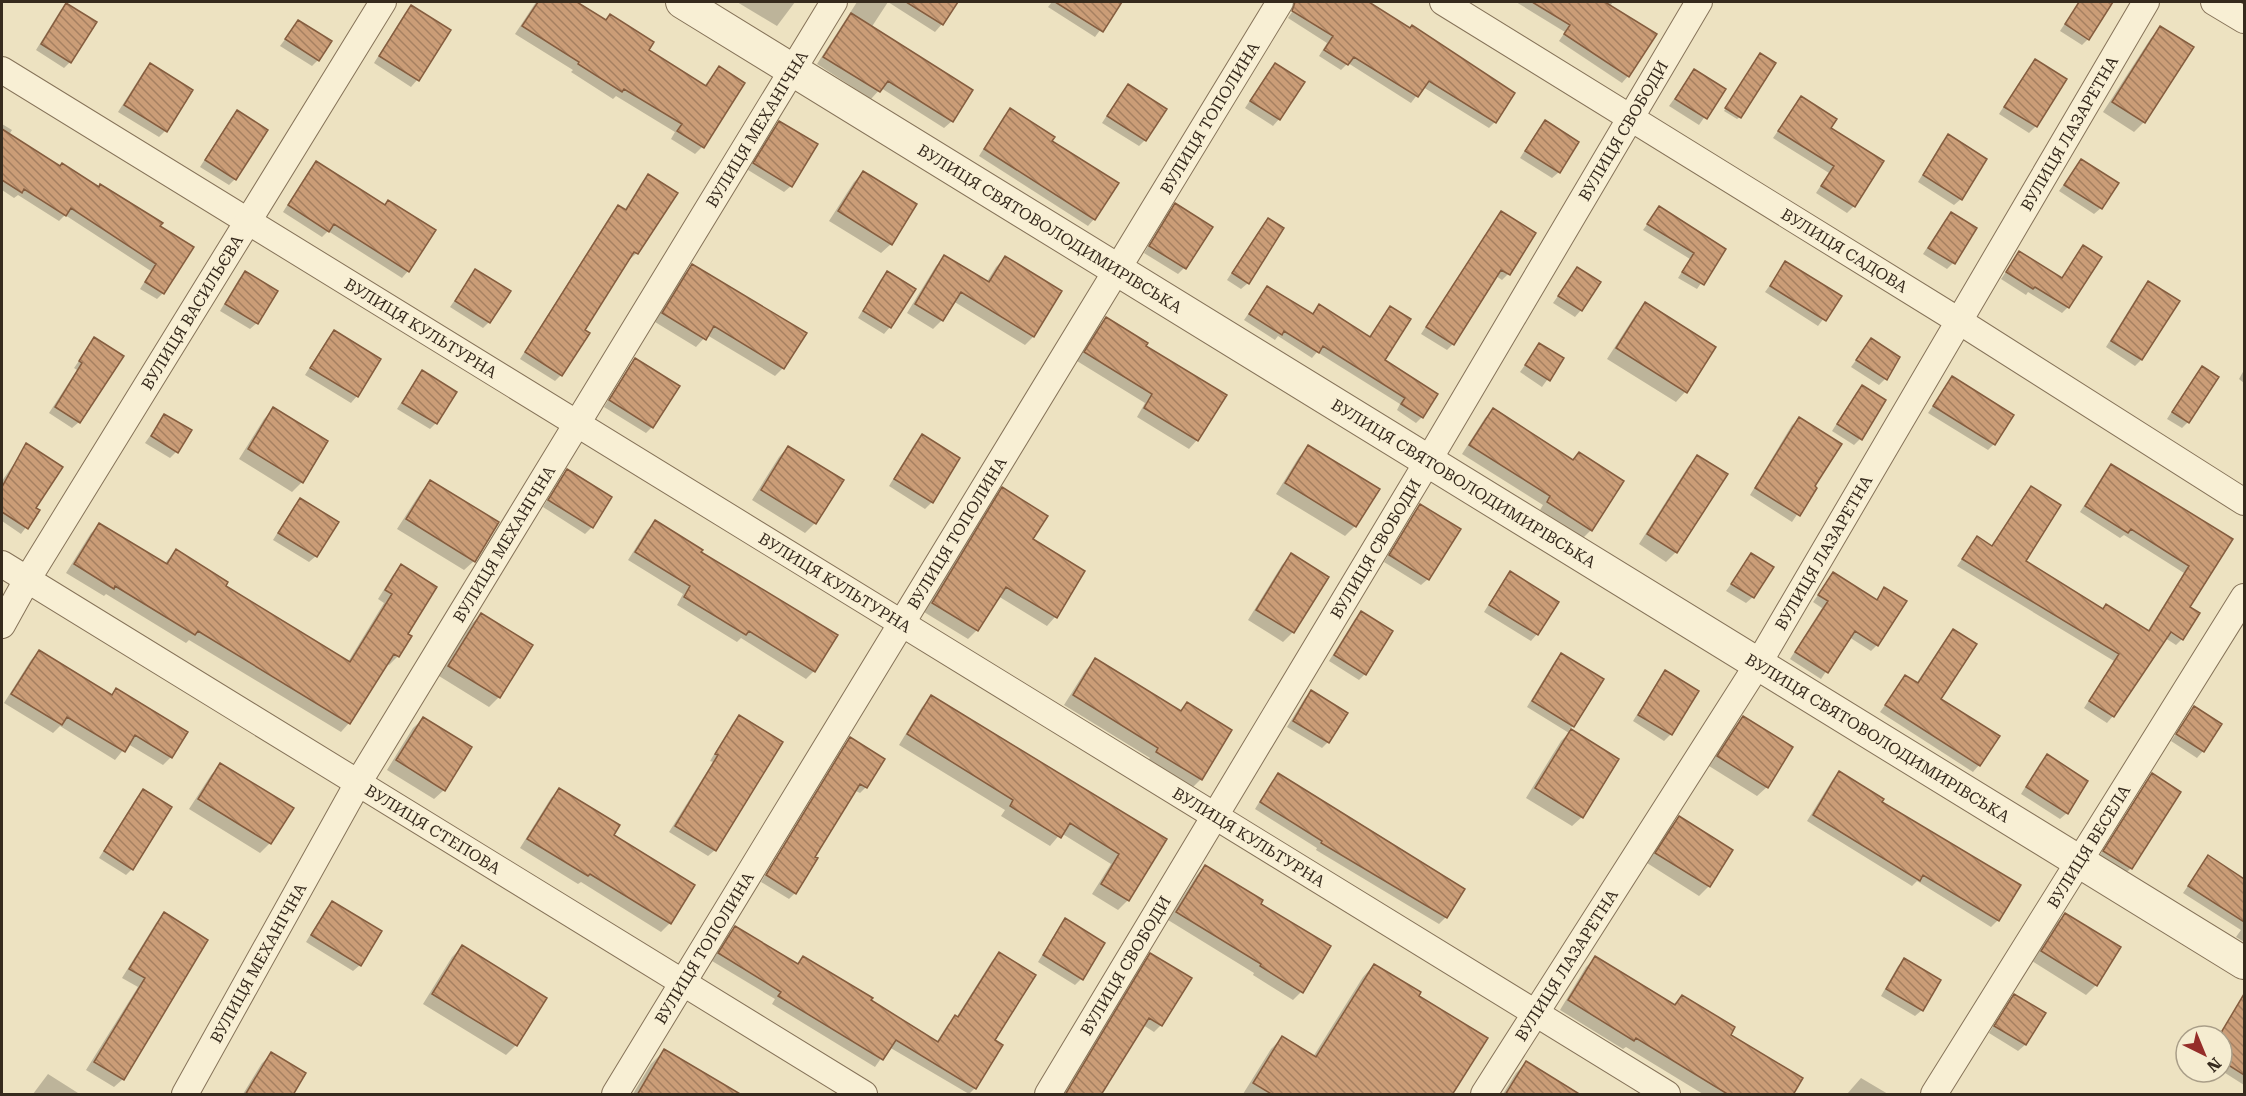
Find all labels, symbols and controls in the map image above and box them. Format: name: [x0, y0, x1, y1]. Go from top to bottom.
street label: ВУЛИЦЯ ТОПОЛИНА: [1156, 38, 1264, 198]
street label: ВУЛИЦЯ МЕХАНІЧНА: [702, 47, 813, 211]
street label: ВУЛИЦЯ ЛАЗАРЕТНА: [2017, 52, 2123, 214]
street label: ВУЛИЦЯ СВОБОДИ: [1575, 57, 1672, 204]
street label: ВУЛИЦЯ СВЯТОВОЛОДИМИРІВСЬКА: [914, 140, 1186, 318]
street label: ВУЛИЦЯ САДОВА: [1778, 204, 1912, 297]
street label: ВУЛИЦЯ ВАСИЛЬЄВА: [138, 231, 248, 393]
street label: ВУЛИЦЯ КУЛЬТУРНА: [341, 274, 501, 383]
street label: ВУЛИЦЯ СВЯТОВОЛОДИМИРІВСЬКА: [1328, 395, 1600, 572]
street label: ВУЛИЦЯ ТОПОЛИНА: [904, 453, 1011, 613]
street label: ВУЛИЦЯ МЕХАНІЧНА: [449, 462, 560, 626]
street label: ВУЛИЦЯ ЛАЗАРЕТНА: [1771, 471, 1877, 634]
street label: ВУЛИЦЯ СВОБОДИ: [1327, 476, 1425, 622]
street label: ВУЛИЦЯ КУЛЬТУРНА: [755, 529, 915, 637]
street label: ВУЛИЦЯ СВЯТОВОЛОДИМИРІВСЬКА: [1742, 650, 2014, 827]
street label: ВУЛИЦЯ СТЕПОВА: [362, 781, 505, 879]
street label: ВУЛИЦЯ ВЕСЕЛА: [2043, 781, 2135, 912]
street label: ВУЛИЦЯ КУЛЬТУРНА: [1169, 783, 1329, 892]
street label: ВУЛИЦЯ ТОПОЛИНА: [651, 868, 758, 1028]
street label: ВУЛИЦЯ МЕХАНІЧНА: [206, 879, 311, 1046]
street label: ВУЛИЦЯ ЛАЗАРЕТНА: [1511, 885, 1622, 1045]
street label: ВУЛИЦЯ СВОБОДИ: [1077, 893, 1175, 1039]
north arrow: [2174, 1024, 2234, 1084]
text: N: [2203, 1053, 2225, 1076]

